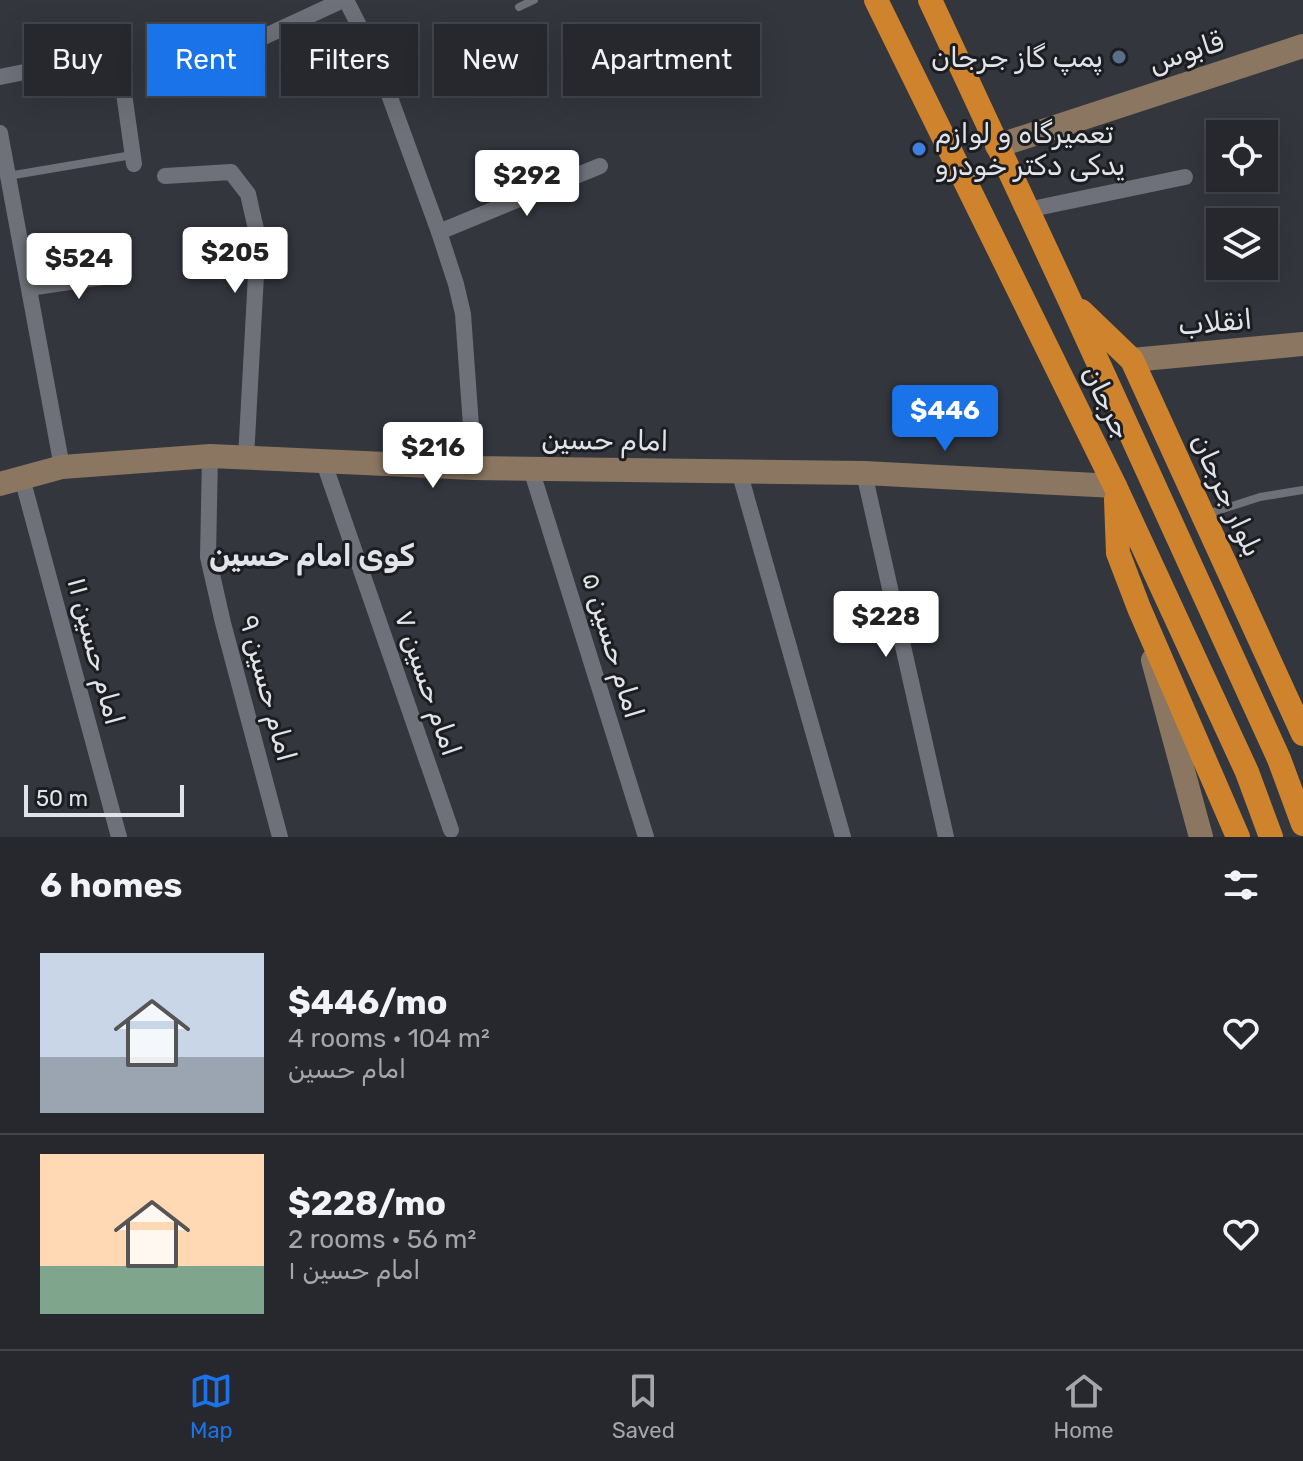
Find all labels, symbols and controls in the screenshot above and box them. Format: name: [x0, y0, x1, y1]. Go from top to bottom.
chip: Buy: [24, 24, 131, 96]
chip: Rent: [147, 24, 265, 96]
chip: Filters: [281, 24, 418, 96]
chip: New: [434, 24, 547, 96]
chip: Apartment: [563, 24, 760, 96]
street label: قابوس: [1144, 24, 1228, 80]
place label: پمپ گاز جرجان: [931, 41, 1103, 76]
marker: پمپ گاز جرجان: [1110, 48, 1128, 66]
place label: تعمیرگاه و لوازم یدکی دکتر خودرو: [935, 117, 1125, 182]
map controls: [1206, 120, 1278, 280]
button: locate: [1206, 120, 1278, 192]
marker: تعمیرگاه و لوازم یدکی دکتر خودرو: [910, 140, 928, 158]
pin: $292: [480, 150, 574, 218]
text: $292: [493, 160, 561, 191]
button: layers: [1206, 208, 1278, 280]
pin: $205: [188, 227, 282, 295]
pin: $524: [32, 233, 126, 301]
text: $205: [201, 237, 269, 268]
text: $524: [45, 243, 113, 274]
street label: انقلاب: [1176, 302, 1254, 342]
street label: جرجان: [1075, 360, 1139, 444]
pin: $446: [898, 385, 992, 453]
text: $446: [910, 395, 980, 426]
pin: $216: [386, 422, 480, 490]
street label: امام حسین: [541, 422, 669, 460]
street label: بلوار جرجان: [1184, 428, 1270, 562]
text: $216: [401, 432, 465, 463]
district label: کوی امام حسین: [209, 538, 415, 576]
street label: امام حسین ۵: [573, 568, 651, 723]
street label: امام حسین ۱۱: [59, 574, 132, 729]
pin: $228: [839, 591, 933, 659]
text: $228: [852, 601, 920, 632]
street label: امام حسین ۷: [386, 606, 468, 761]
street label: امام حسین ۹: [231, 611, 303, 765]
scale bar: [24, 781, 184, 817]
text: 50 m: [36, 785, 88, 812]
icon: filters: [1219, 863, 1263, 907]
text: 6 homes: [40, 865, 182, 906]
text: $446/mo: [288, 982, 448, 1023]
icon: home: [104, 985, 200, 1081]
icon: heart: [1219, 1011, 1263, 1055]
text: 4 rooms · 104 m²: [288, 1023, 490, 1054]
text: امام حسین: [288, 1054, 406, 1085]
text: $228/mo: [288, 1183, 446, 1224]
icon: home: [104, 1186, 200, 1282]
icon: heart: [1219, 1212, 1263, 1256]
text: 2 rooms · 56 m²: [288, 1224, 476, 1255]
text: امام حسین ۱: [288, 1255, 421, 1286]
tab: Map: [189, 1369, 233, 1444]
tab: Saved: [612, 1369, 675, 1444]
tab: Home: [1053, 1369, 1114, 1444]

